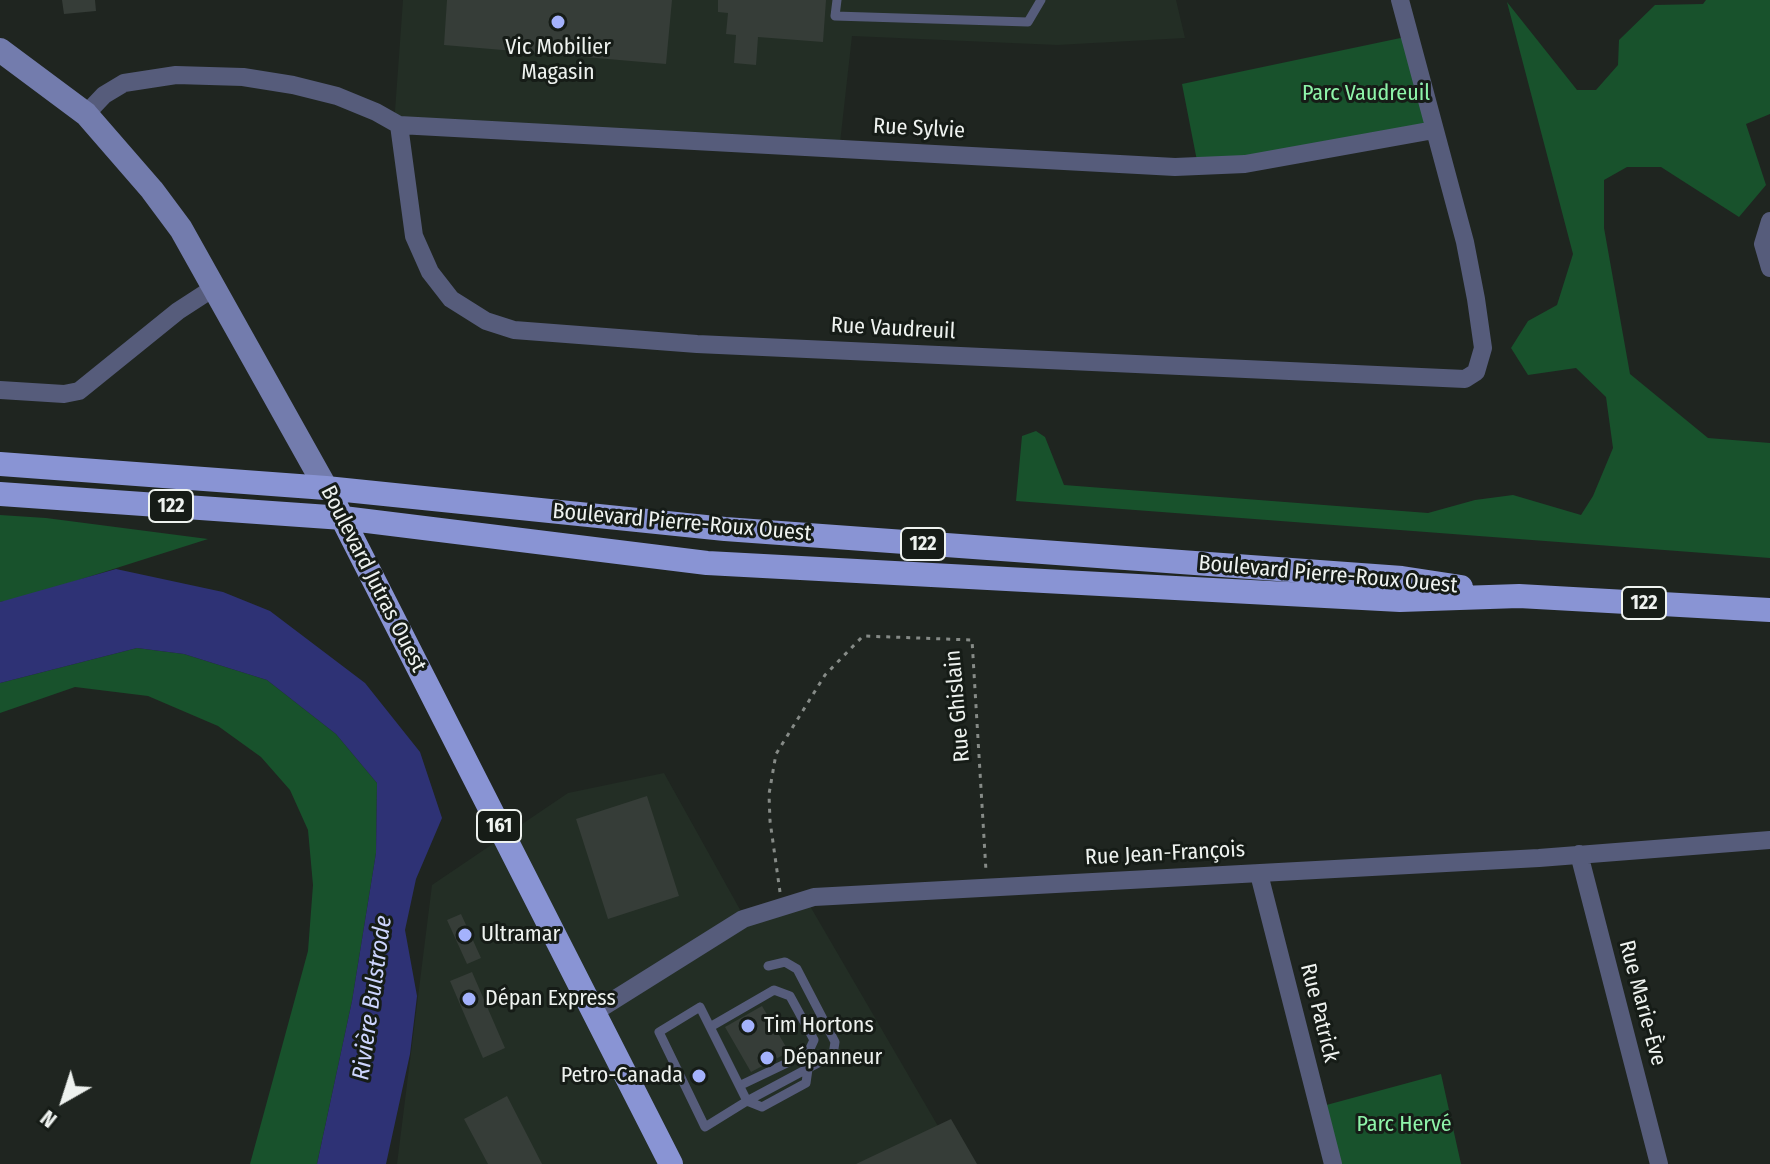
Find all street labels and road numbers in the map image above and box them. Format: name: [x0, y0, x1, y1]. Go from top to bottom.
street label: Rue Sylvie: [872, 113, 966, 145]
street label: Rue Vaudreuil: [830, 313, 956, 345]
street label: Boulevard Jutras Ouest: [315, 481, 431, 677]
road number: 122: [149, 490, 193, 522]
street label: Boulevard Pierre-Roux Ouest: [551, 499, 813, 547]
road number: 122: [901, 528, 945, 560]
street label: Boulevard Pierre-Roux Ouest: [1197, 551, 1459, 599]
road number: 122: [1622, 587, 1666, 619]
street label: Rue Ghislain: [940, 649, 976, 763]
road number: 161: [477, 810, 521, 842]
street label: Rue Jean-François: [1084, 837, 1246, 871]
street label: Rue Marie-Ève: [1613, 937, 1671, 1069]
street label: Rue Patrick: [1294, 961, 1344, 1065]

